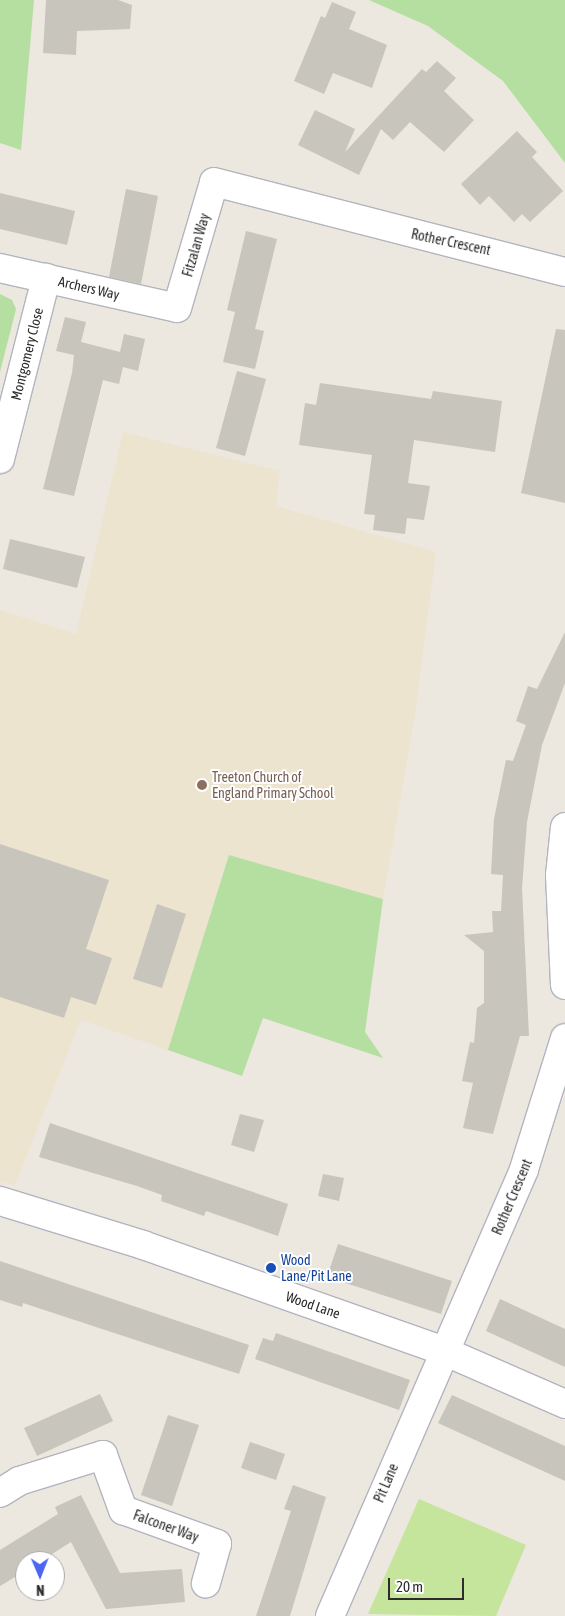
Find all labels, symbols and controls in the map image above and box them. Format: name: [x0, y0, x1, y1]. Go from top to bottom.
street label: Fitzalan Way: [179, 211, 213, 279]
street label: Rother Crescent: [410, 225, 492, 259]
street label: Archers Way: [57, 273, 121, 303]
street label: Montgomery Close: [7, 306, 47, 402]
place label: Treeton Church of England Primary School: [212, 769, 334, 802]
marker: Treeton Church of England Primary School: [196, 779, 208, 791]
street label: Rother Crescent: [488, 1156, 536, 1238]
place label: Wood Lane/Pit Lane: [281, 1252, 352, 1284]
marker: Wood Lane/Pit Lane: [265, 1262, 277, 1274]
street label: Wood Lane: [284, 1288, 342, 1322]
street label: Pit Lane: [370, 1461, 402, 1505]
street label: Falconer Way: [131, 1506, 201, 1546]
north arrow: [15, 1551, 65, 1601]
scale bar: [390, 1568, 466, 1600]
text: 20 m: [396, 1578, 423, 1595]
text: N: [36, 1582, 45, 1598]

